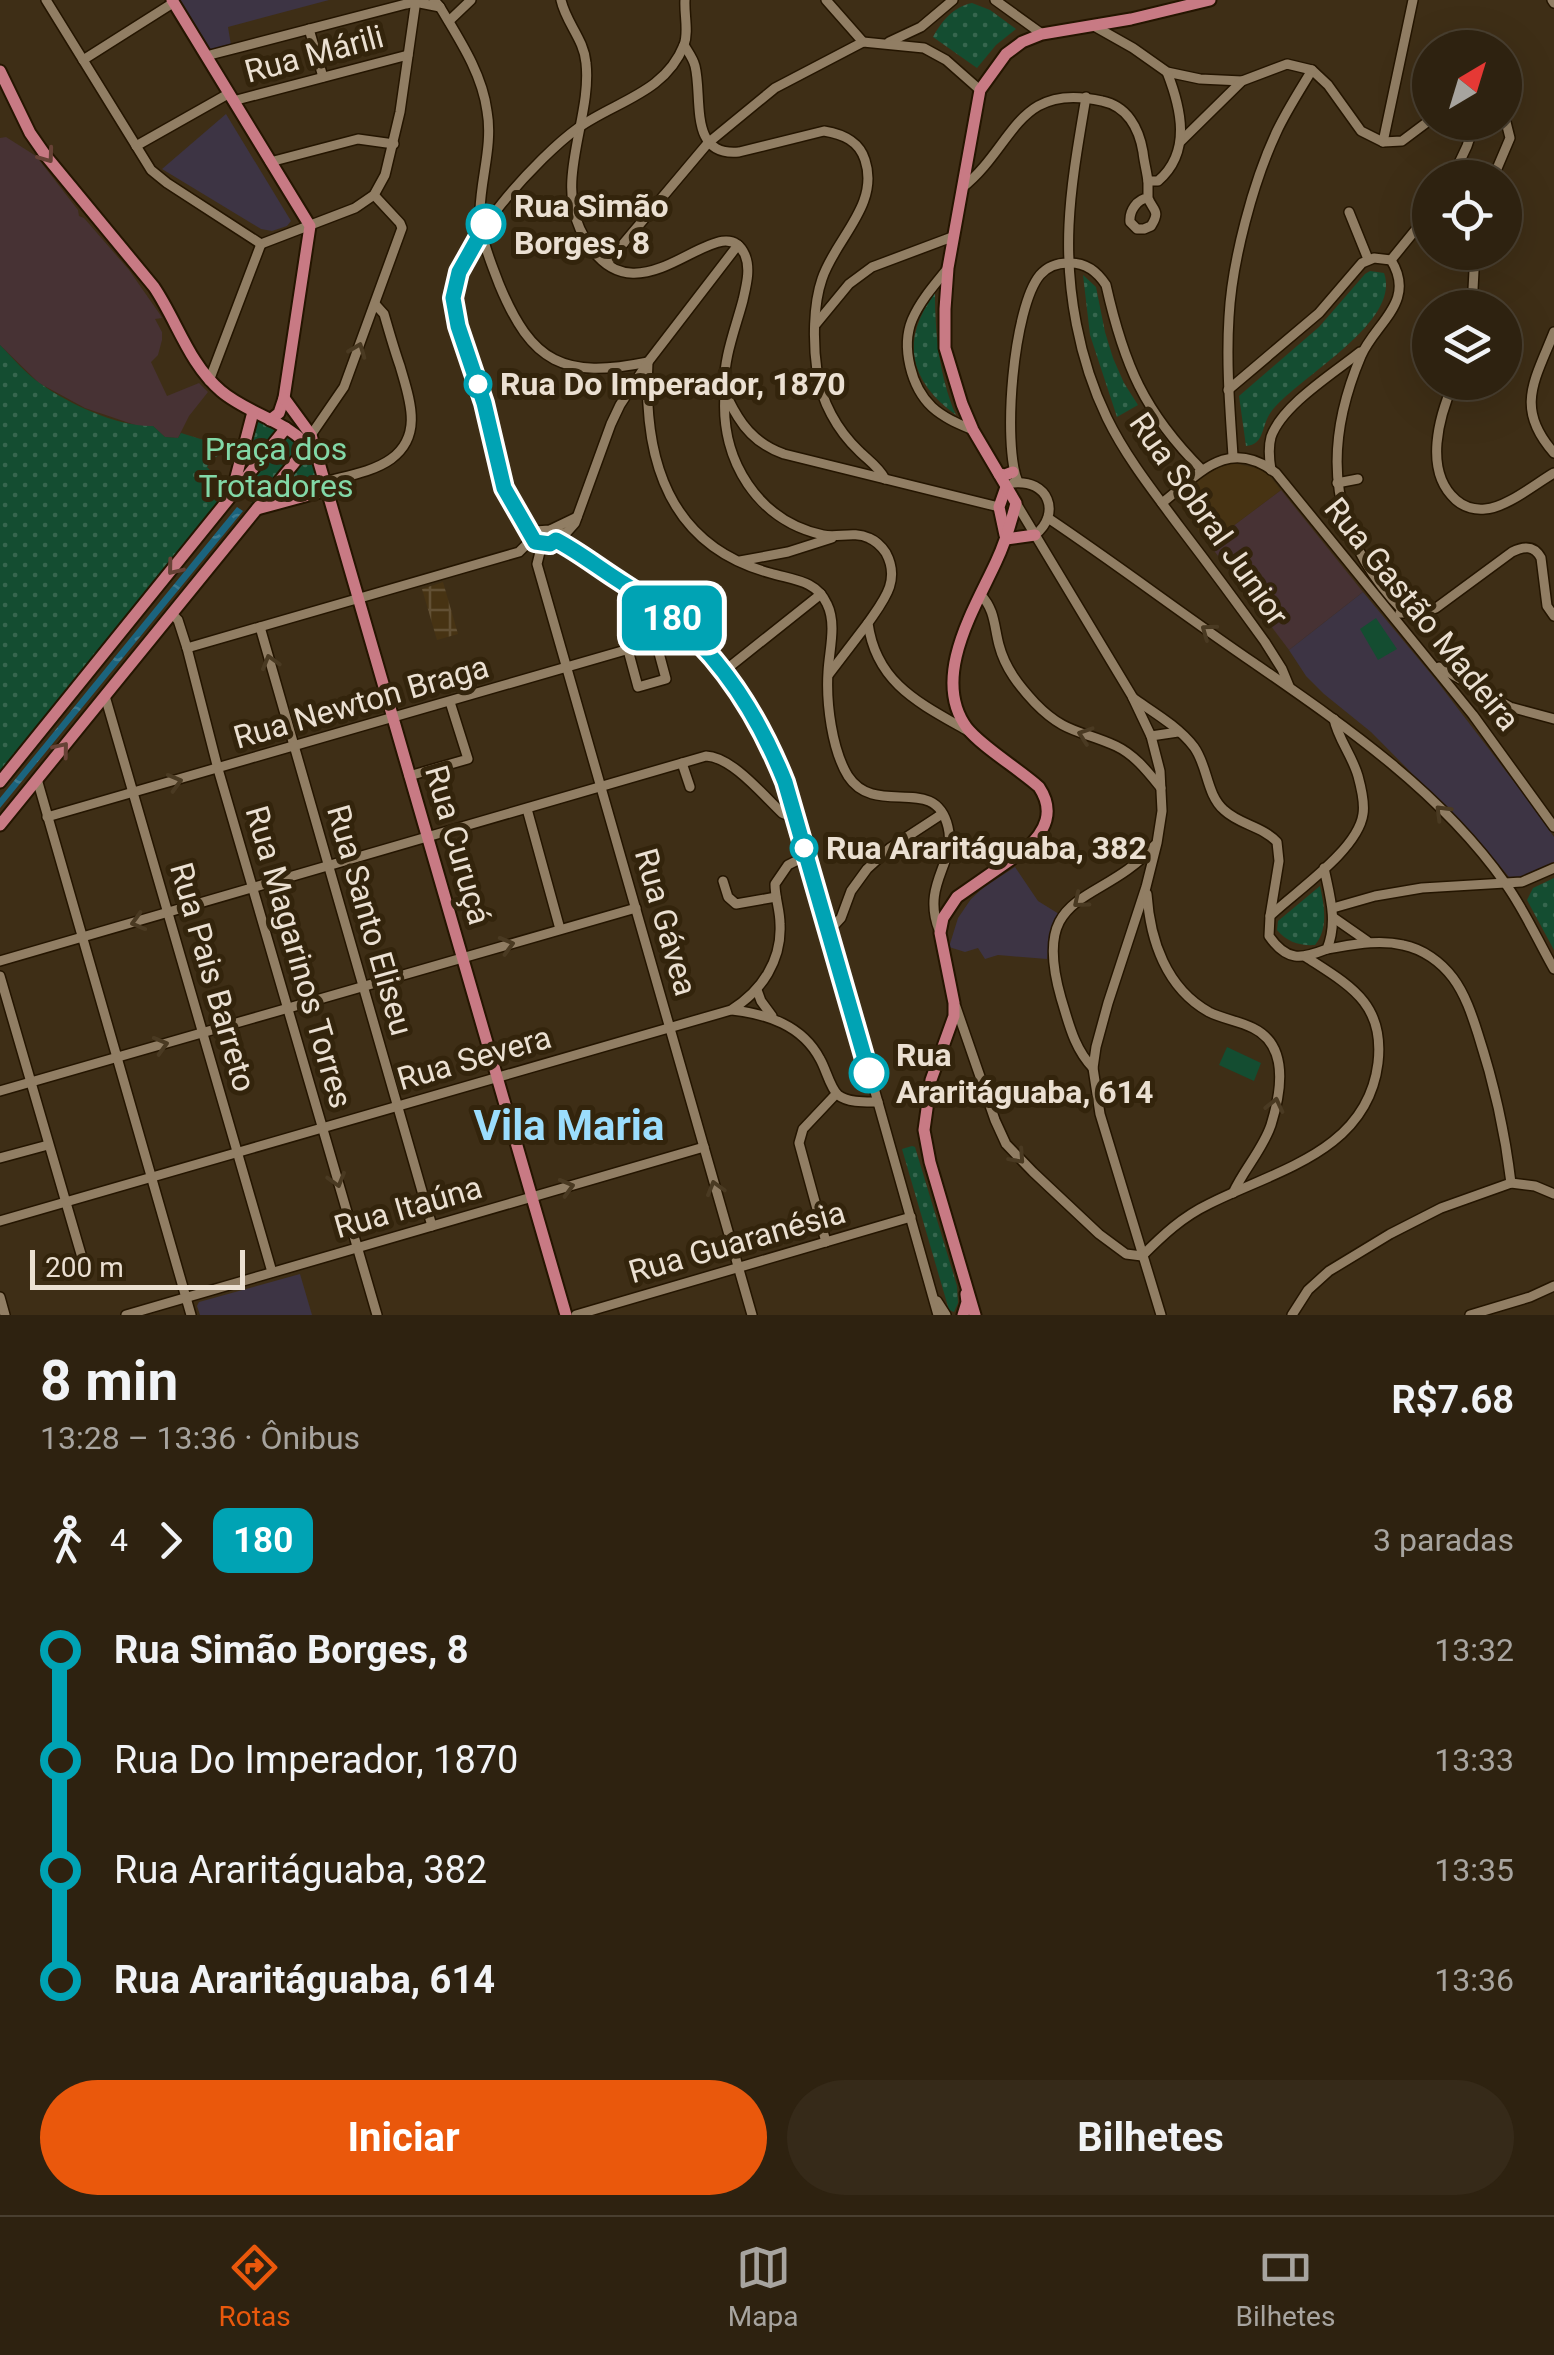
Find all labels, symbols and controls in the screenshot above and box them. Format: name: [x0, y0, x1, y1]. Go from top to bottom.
street label: Rua Márili: [240, 17, 388, 91]
north arrow: [1412, 30, 1522, 140]
map controls: [1412, 30, 1522, 400]
one-way arrow: [34, 145, 53, 164]
button: locate: [1412, 160, 1522, 270]
place label: Rua Simão Borges, 8: [514, 187, 669, 262]
marker: Rua Simão Borges, 8: [467, 205, 505, 243]
button: layers: [1412, 290, 1522, 400]
one-way arrow: [346, 343, 366, 360]
place label: Rua Do Imperador, 1870: [500, 365, 846, 403]
marker: Rua Do Imperador, 1870: [465, 371, 491, 397]
street label: Rua Sobral Junior: [1121, 405, 1297, 633]
park label: Praça dos Trotadores: [199, 430, 353, 505]
street label: Rua Gastão Madeira: [1317, 490, 1527, 738]
one-way arrow: [168, 557, 186, 575]
line badge: 180: [614, 586, 730, 650]
text: 180: [642, 598, 702, 639]
one-way arrow: [1201, 625, 1220, 643]
street label: Rua Newton Braga: [229, 647, 493, 757]
one-way arrow: [261, 653, 282, 671]
one-way arrow: [1078, 727, 1095, 747]
one-way arrow: [50, 742, 68, 760]
street label: Rua Curuçá: [417, 761, 499, 929]
one-way arrow: [165, 772, 183, 793]
street label: Rua Santo Eliseu: [319, 800, 421, 1040]
street label: Rua Magarinos Torres: [238, 802, 360, 1112]
one-way arrow: [1436, 805, 1454, 823]
place label: Rua Araritáguaba, 382: [826, 829, 1147, 867]
marker: Rua Araritáguaba, 382: [791, 835, 817, 861]
street label: Rua Gávea: [627, 844, 705, 1000]
street label: Rua Pais Barreto: [162, 858, 264, 1096]
one-way arrow: [1073, 889, 1091, 907]
one-way arrow: [130, 910, 147, 931]
one-way arrow: [498, 936, 515, 957]
street label: Rua Severa: [393, 1018, 555, 1098]
one-way arrow: [152, 1036, 169, 1057]
place label: Rua Araritáguaba, 614: [896, 1036, 1153, 1111]
marker: Rua Araritáguaba, 614: [850, 1054, 888, 1092]
one-way arrow: [1263, 1097, 1284, 1114]
district label: Vila Maria: [474, 1101, 664, 1150]
one-way arrow: [1006, 1145, 1024, 1164]
street label: Rua Itaúna: [330, 1168, 486, 1246]
one-way arrow: [325, 1170, 346, 1187]
one-way arrow: [558, 1177, 575, 1198]
one-way arrow: [706, 1180, 727, 1197]
street label: Rua Guaranésia: [624, 1193, 850, 1291]
scale bar: [30, 1245, 245, 1290]
text: 200 m: [45, 1251, 124, 1284]
text: 8 min: [40, 1349, 178, 1413]
text: R$7.68: [1391, 1378, 1514, 1422]
text: 13:28 – 13:36 · Ônibus: [40, 1419, 360, 1457]
icon: walk: [40, 1513, 95, 1568]
icon: forward: [143, 1513, 198, 1568]
text: 180: [233, 1520, 293, 1561]
text: 4: [110, 1521, 128, 1559]
text: 3 paradas: [1373, 1521, 1514, 1559]
text: Rua Simão Borges, 8: [114, 1628, 469, 1672]
text: 13:32: [1434, 1631, 1514, 1669]
text: Rua Do Imperador, 1870: [114, 1738, 518, 1782]
text: 13:33: [1434, 1741, 1514, 1779]
text: Rua Araritáguaba, 382: [114, 1848, 487, 1892]
text: 13:35: [1434, 1851, 1514, 1889]
text: Rua Araritáguaba, 614: [114, 1958, 495, 2002]
text: 13:36: [1434, 1961, 1514, 1999]
button: Iniciar: [40, 2080, 767, 2195]
button: Bilhetes: [787, 2080, 1514, 2195]
tab: Rotas: [219, 2240, 291, 2333]
tab: Mapa: [728, 2240, 798, 2333]
tab: Bilhetes: [1236, 2240, 1335, 2333]

